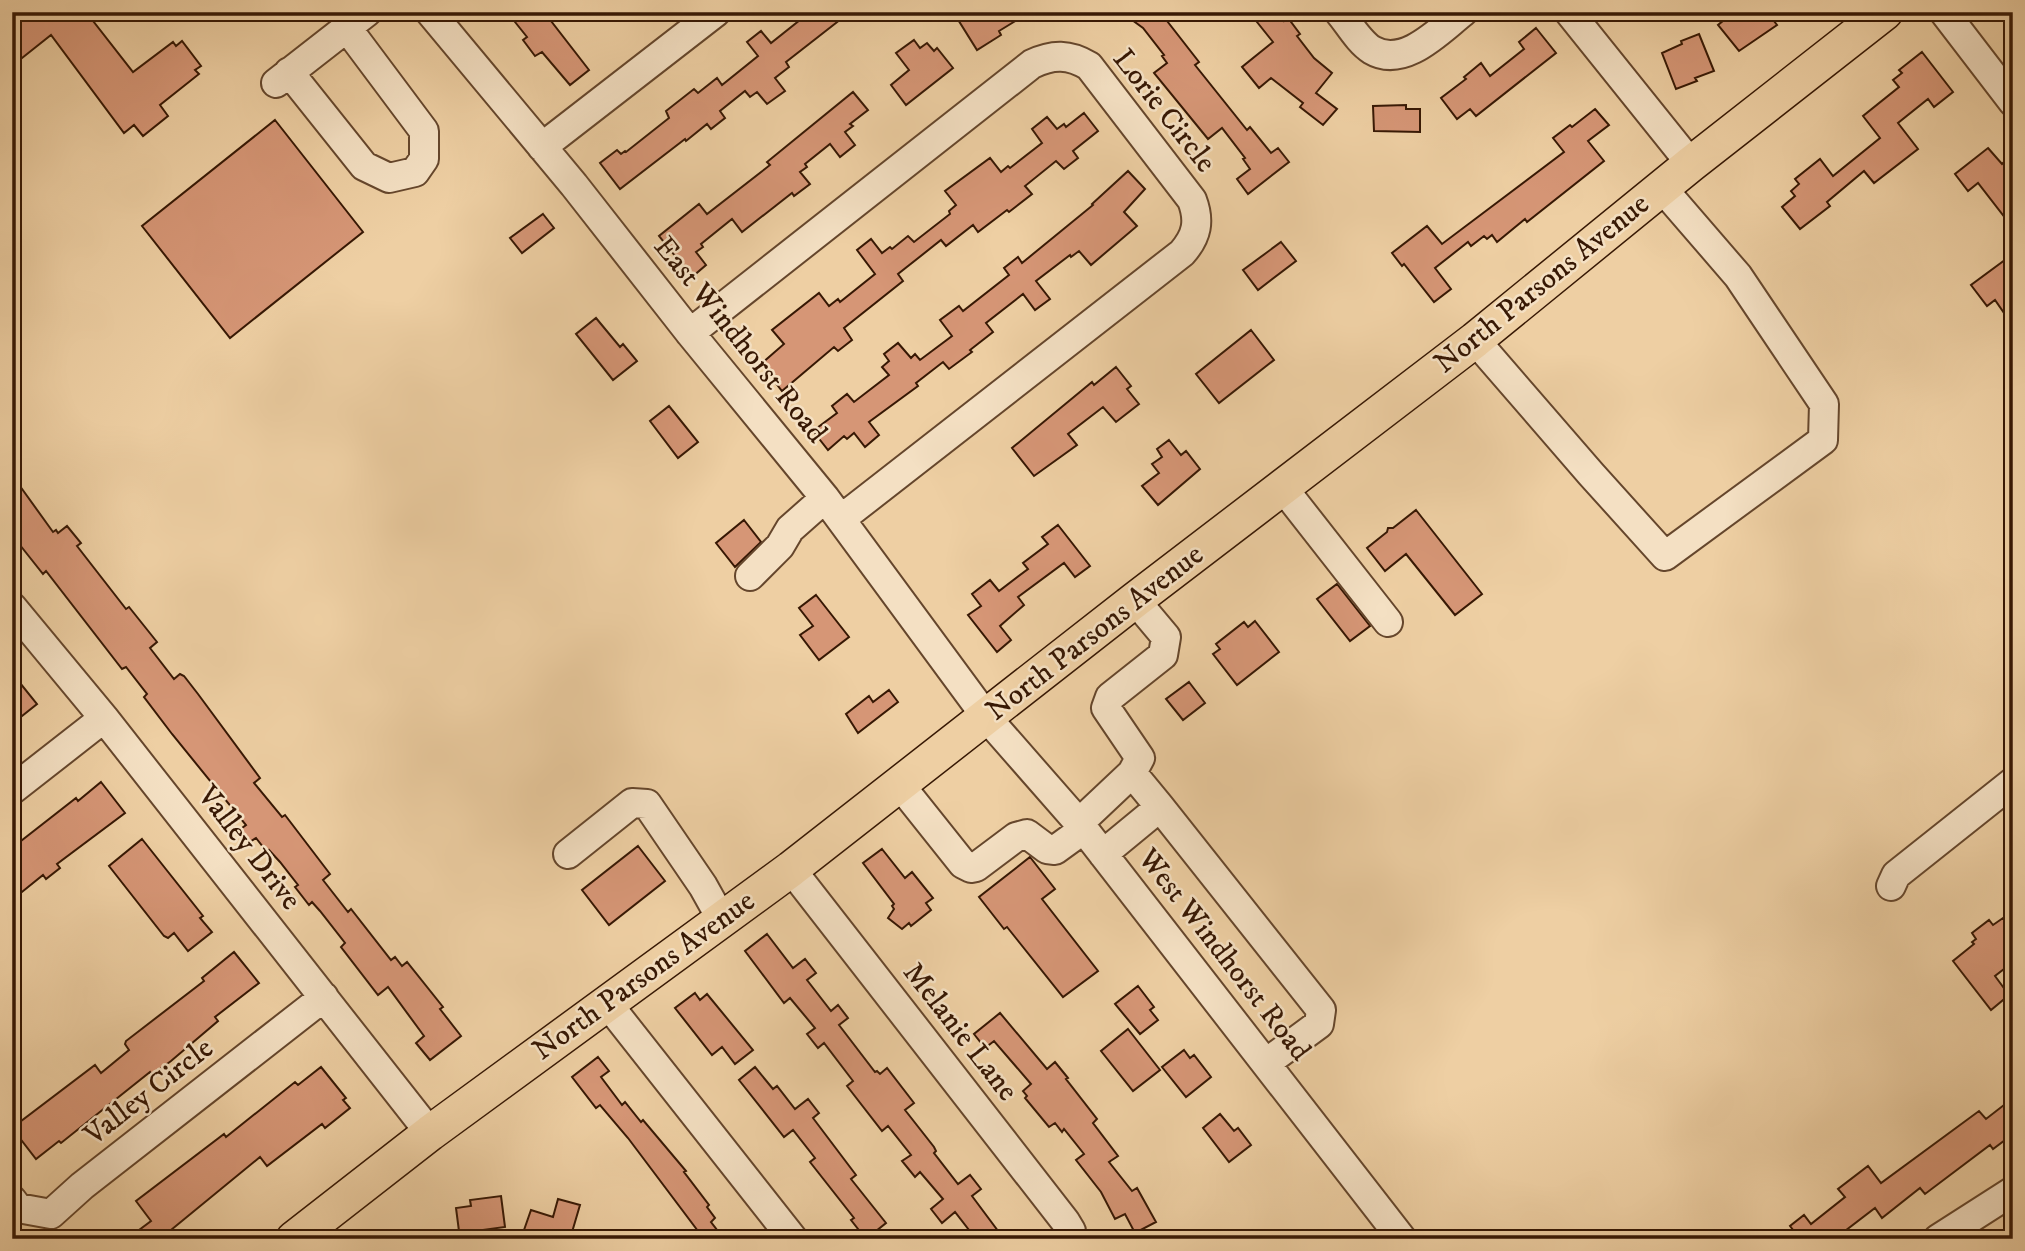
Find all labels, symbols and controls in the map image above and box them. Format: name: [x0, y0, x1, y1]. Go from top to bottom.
street label: Lorie Circle: [1104, 42, 1224, 180]
street label: North Parsons Avenue: [1427, 186, 1657, 382]
street label: East Windhorst Road: [645, 229, 835, 451]
street label: North Parsons Avenue: [979, 537, 1211, 729]
street label: Valley Drive: [188, 778, 309, 918]
street label: West Windhorst Road: [1129, 840, 1319, 1069]
street label: North Parsons Avenue: [526, 883, 762, 1069]
street label: Melanie Lane: [894, 955, 1026, 1109]
street label: Valley Circle: [76, 1030, 221, 1155]

